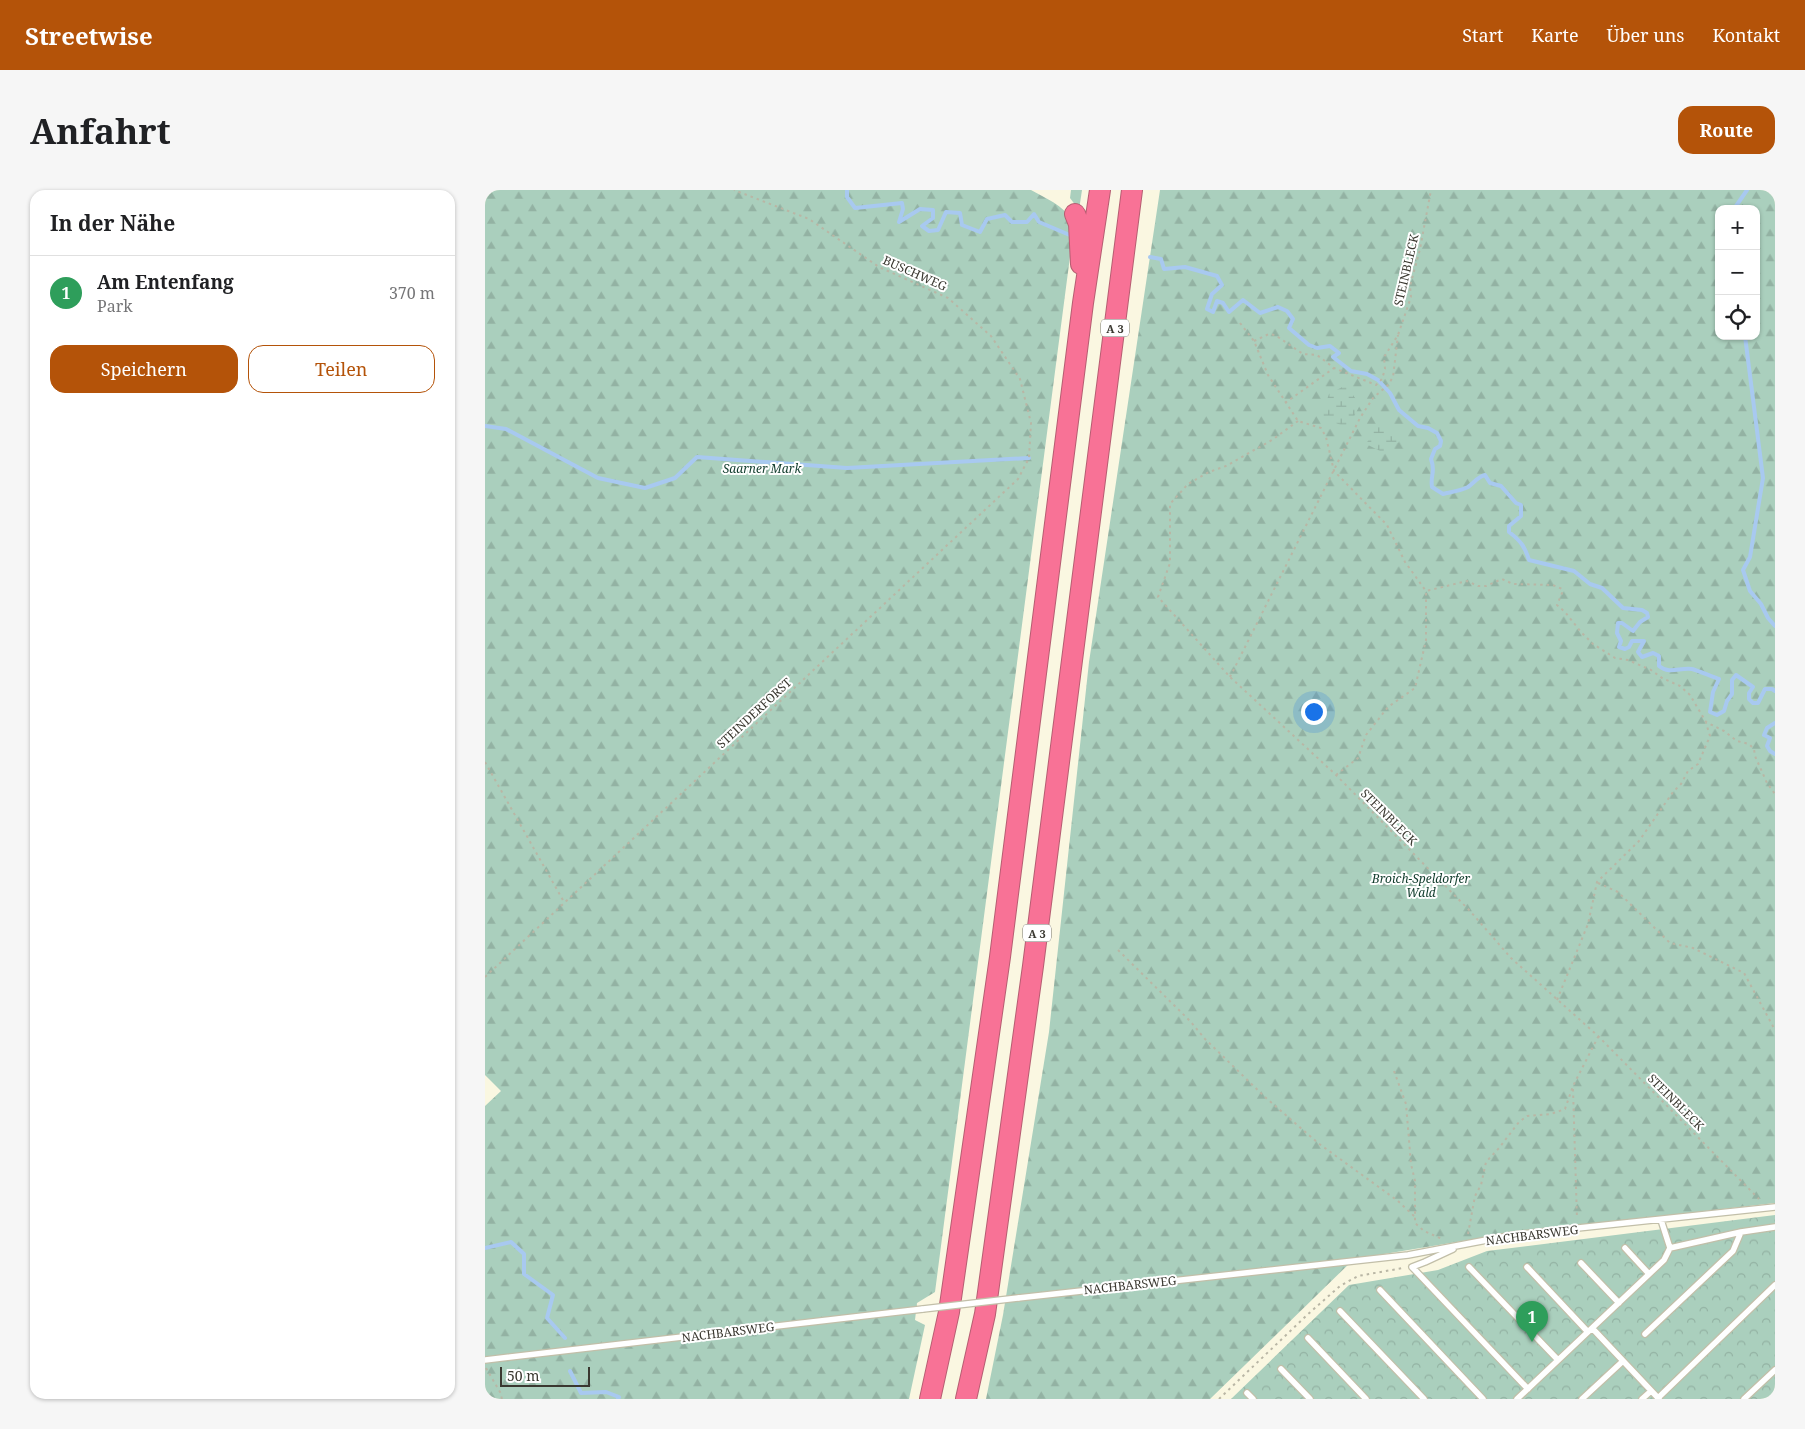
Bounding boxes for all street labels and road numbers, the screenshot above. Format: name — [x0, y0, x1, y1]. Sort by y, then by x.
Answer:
street label: STEINBLECK — [1389, 232, 1423, 308]
street label: BUSCHWEG — [880, 251, 950, 295]
road number: A 3 — [1101, 320, 1129, 336]
street label: STEINDERFORST — [713, 674, 795, 752]
street label: STEINBLECK — [1357, 785, 1421, 849]
road number: A 3 — [1023, 924, 1051, 941]
street label: STEINBLECK — [1644, 1070, 1708, 1134]
street label: NACHBARSWEG — [1485, 1221, 1580, 1249]
street label: NACHBARSWEG — [1083, 1272, 1178, 1298]
street label: NACHBARSWEG — [681, 1318, 776, 1346]

